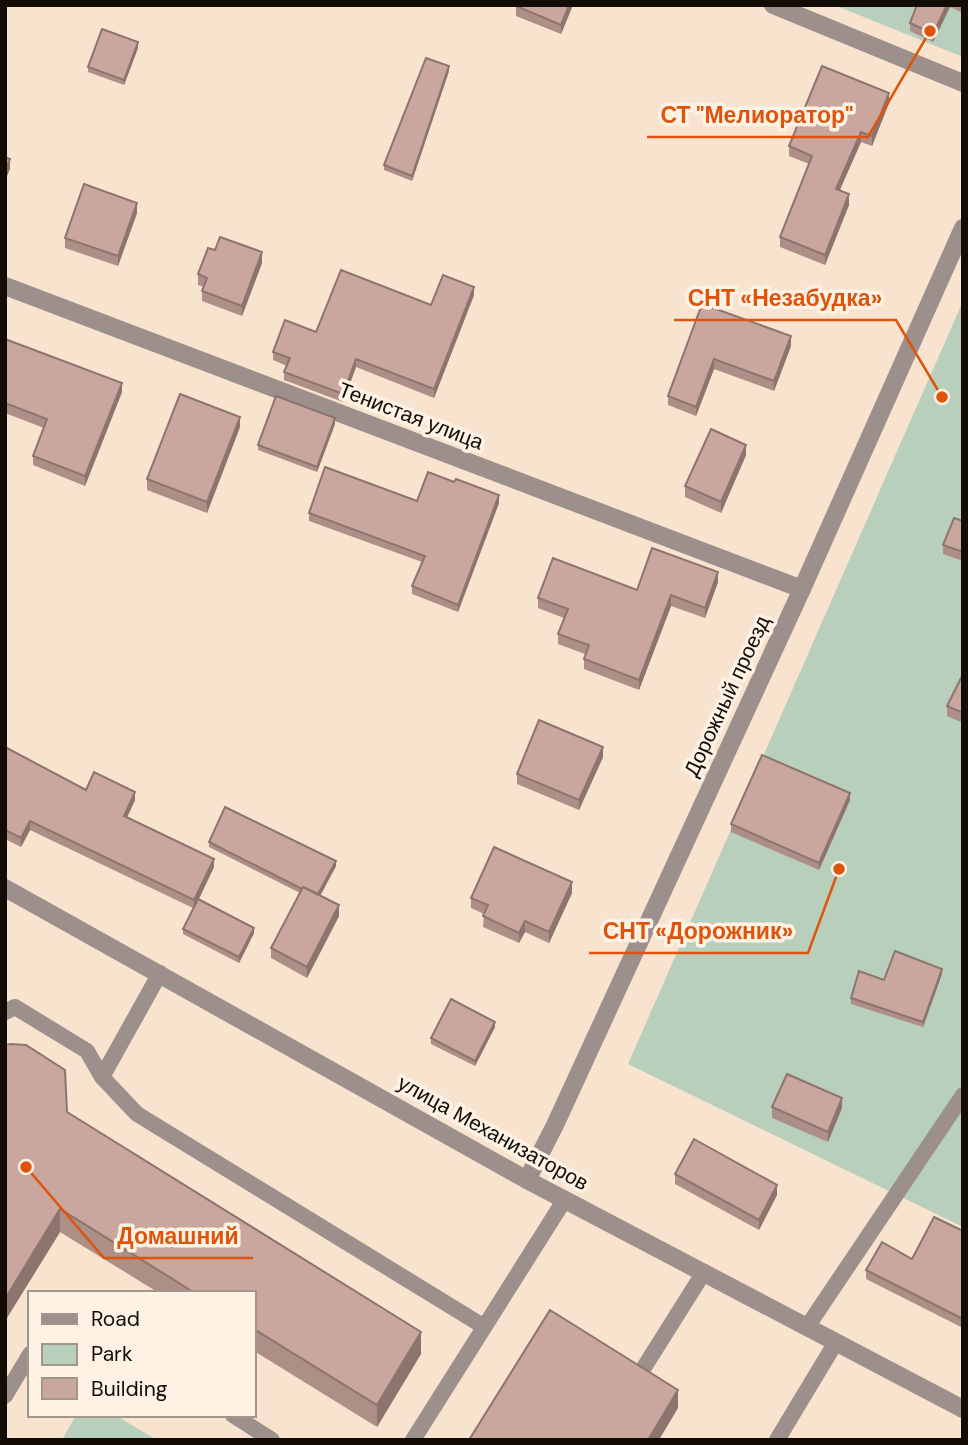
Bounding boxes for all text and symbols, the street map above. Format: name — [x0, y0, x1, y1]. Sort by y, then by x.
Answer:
callout: СТ "Мелиоратор" — [647, 93, 868, 137]
text: СТ "Мелиоратор" — [660, 100, 854, 130]
callout: СНТ «Незабудка» — [674, 276, 896, 320]
text: СНТ «Незабудка» — [688, 283, 882, 313]
street label: Тенистая улица — [335, 376, 488, 457]
street label: Дорожный проезд — [677, 611, 777, 781]
callout: СНТ «Дорожник» — [589, 909, 808, 953]
text: СНТ «Дорожник» — [603, 916, 793, 946]
street label: улица Механизаторов — [393, 1069, 593, 1197]
callout: Домашний — [104, 1214, 253, 1258]
text: Домашний — [117, 1221, 239, 1251]
legend — [28, 1291, 256, 1417]
text: Road — [91, 1305, 140, 1333]
text: Park — [91, 1340, 133, 1368]
text: Building — [91, 1375, 168, 1403]

